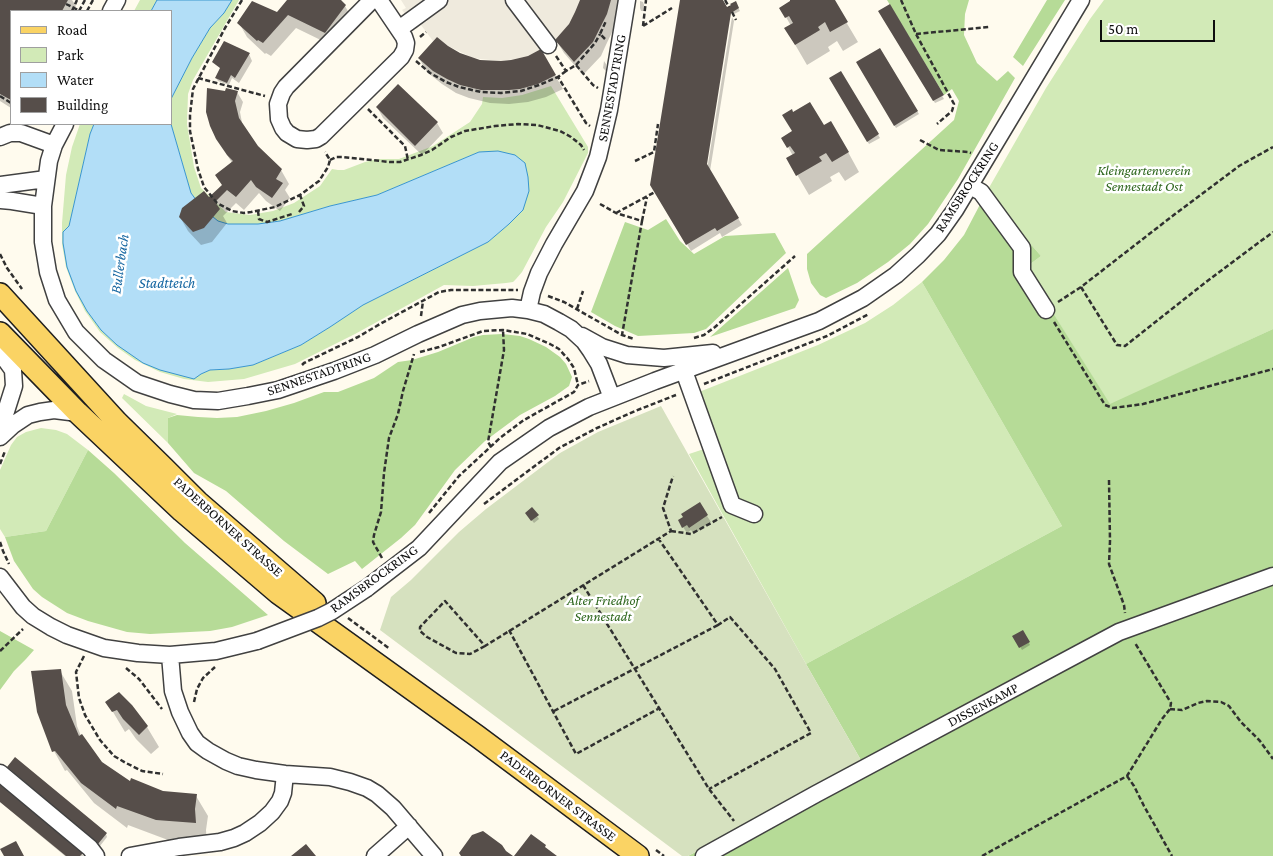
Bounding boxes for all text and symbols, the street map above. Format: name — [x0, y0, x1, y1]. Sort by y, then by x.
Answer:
legend — [10, 10, 172, 125]
scale bar — [1103, 10, 1218, 42]
text: 50 m — [1108, 21, 1138, 37]
text: Road — [57, 22, 87, 38]
street label: SENNESTADTRING — [594, 33, 630, 143]
text: Park — [57, 47, 84, 63]
text: Water — [57, 72, 94, 88]
text: Building — [57, 97, 108, 113]
street label: RAMSBROCKRING — [931, 139, 1003, 235]
park label: Kleingartenverein Sennestadt Ost — [1097, 163, 1191, 196]
water label: Bullerbach — [107, 233, 133, 295]
water label: Stadtteich — [139, 274, 195, 292]
street label: SENNESTADTRING — [265, 348, 373, 400]
street label: PADERBORNER STRASSE — [170, 474, 286, 580]
street label: RAMSBROCKRING — [327, 541, 421, 617]
park label: Alter Friedhof Sennestadt — [567, 593, 639, 626]
street label: DISSENKAMP — [945, 679, 1021, 731]
street label: PADERBORNER STRASSE — [497, 747, 619, 845]

